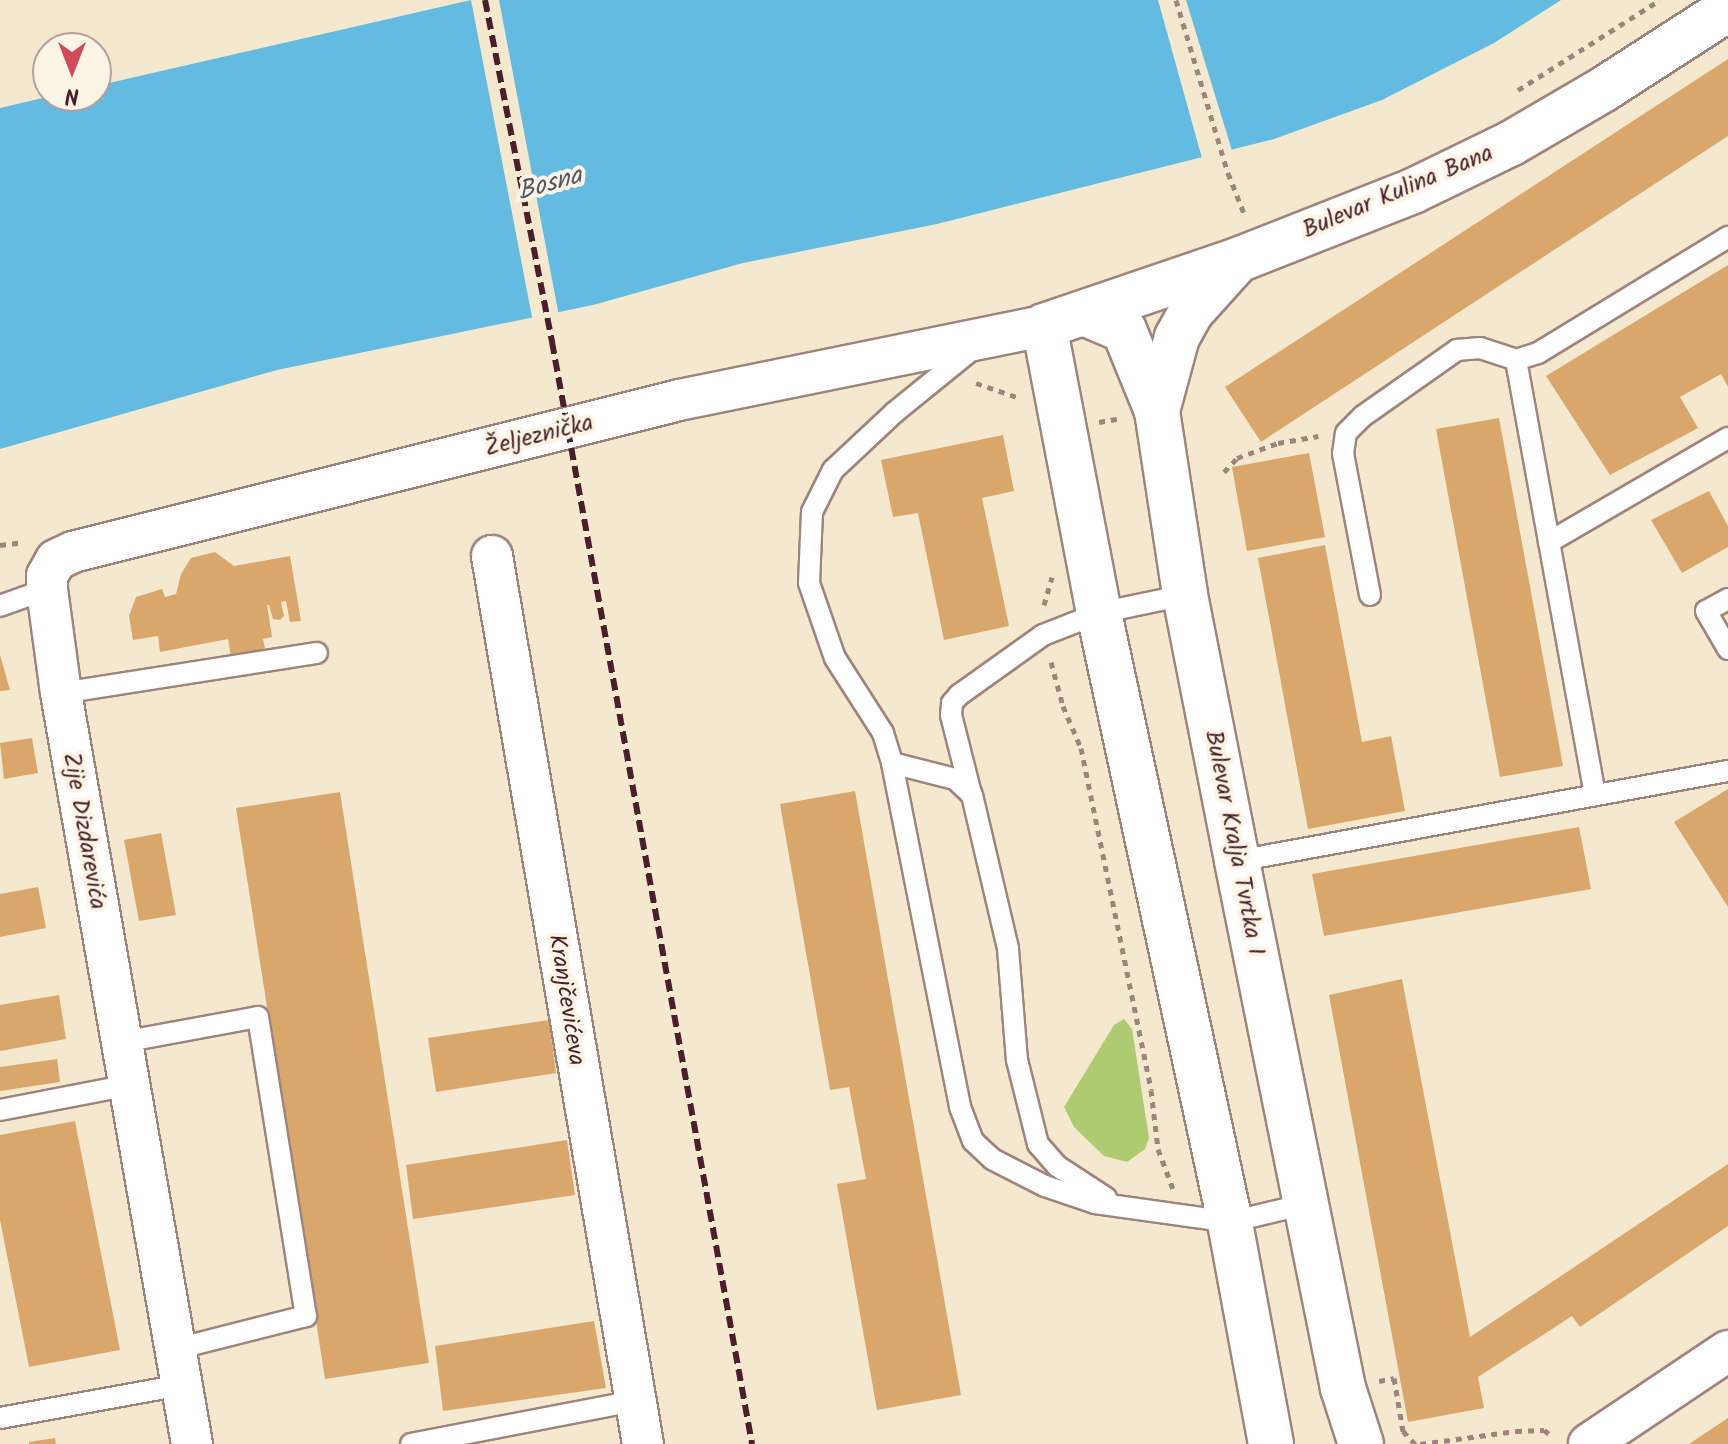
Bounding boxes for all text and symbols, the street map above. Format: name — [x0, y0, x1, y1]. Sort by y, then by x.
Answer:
north arrow — [32, 32, 112, 112]
text: N — [65, 77, 79, 112]
street label: Bulevar Kulina Bana — [1298, 139, 1498, 245]
water label: Bosna — [514, 161, 586, 209]
street label: Željeznička — [482, 409, 596, 463]
street label: Bulevar Kralja Tvrtka I — [1198, 728, 1270, 958]
street label: Zije Dizdarevića — [56, 750, 112, 912]
street label: Kranjčevićeva — [541, 932, 591, 1068]

